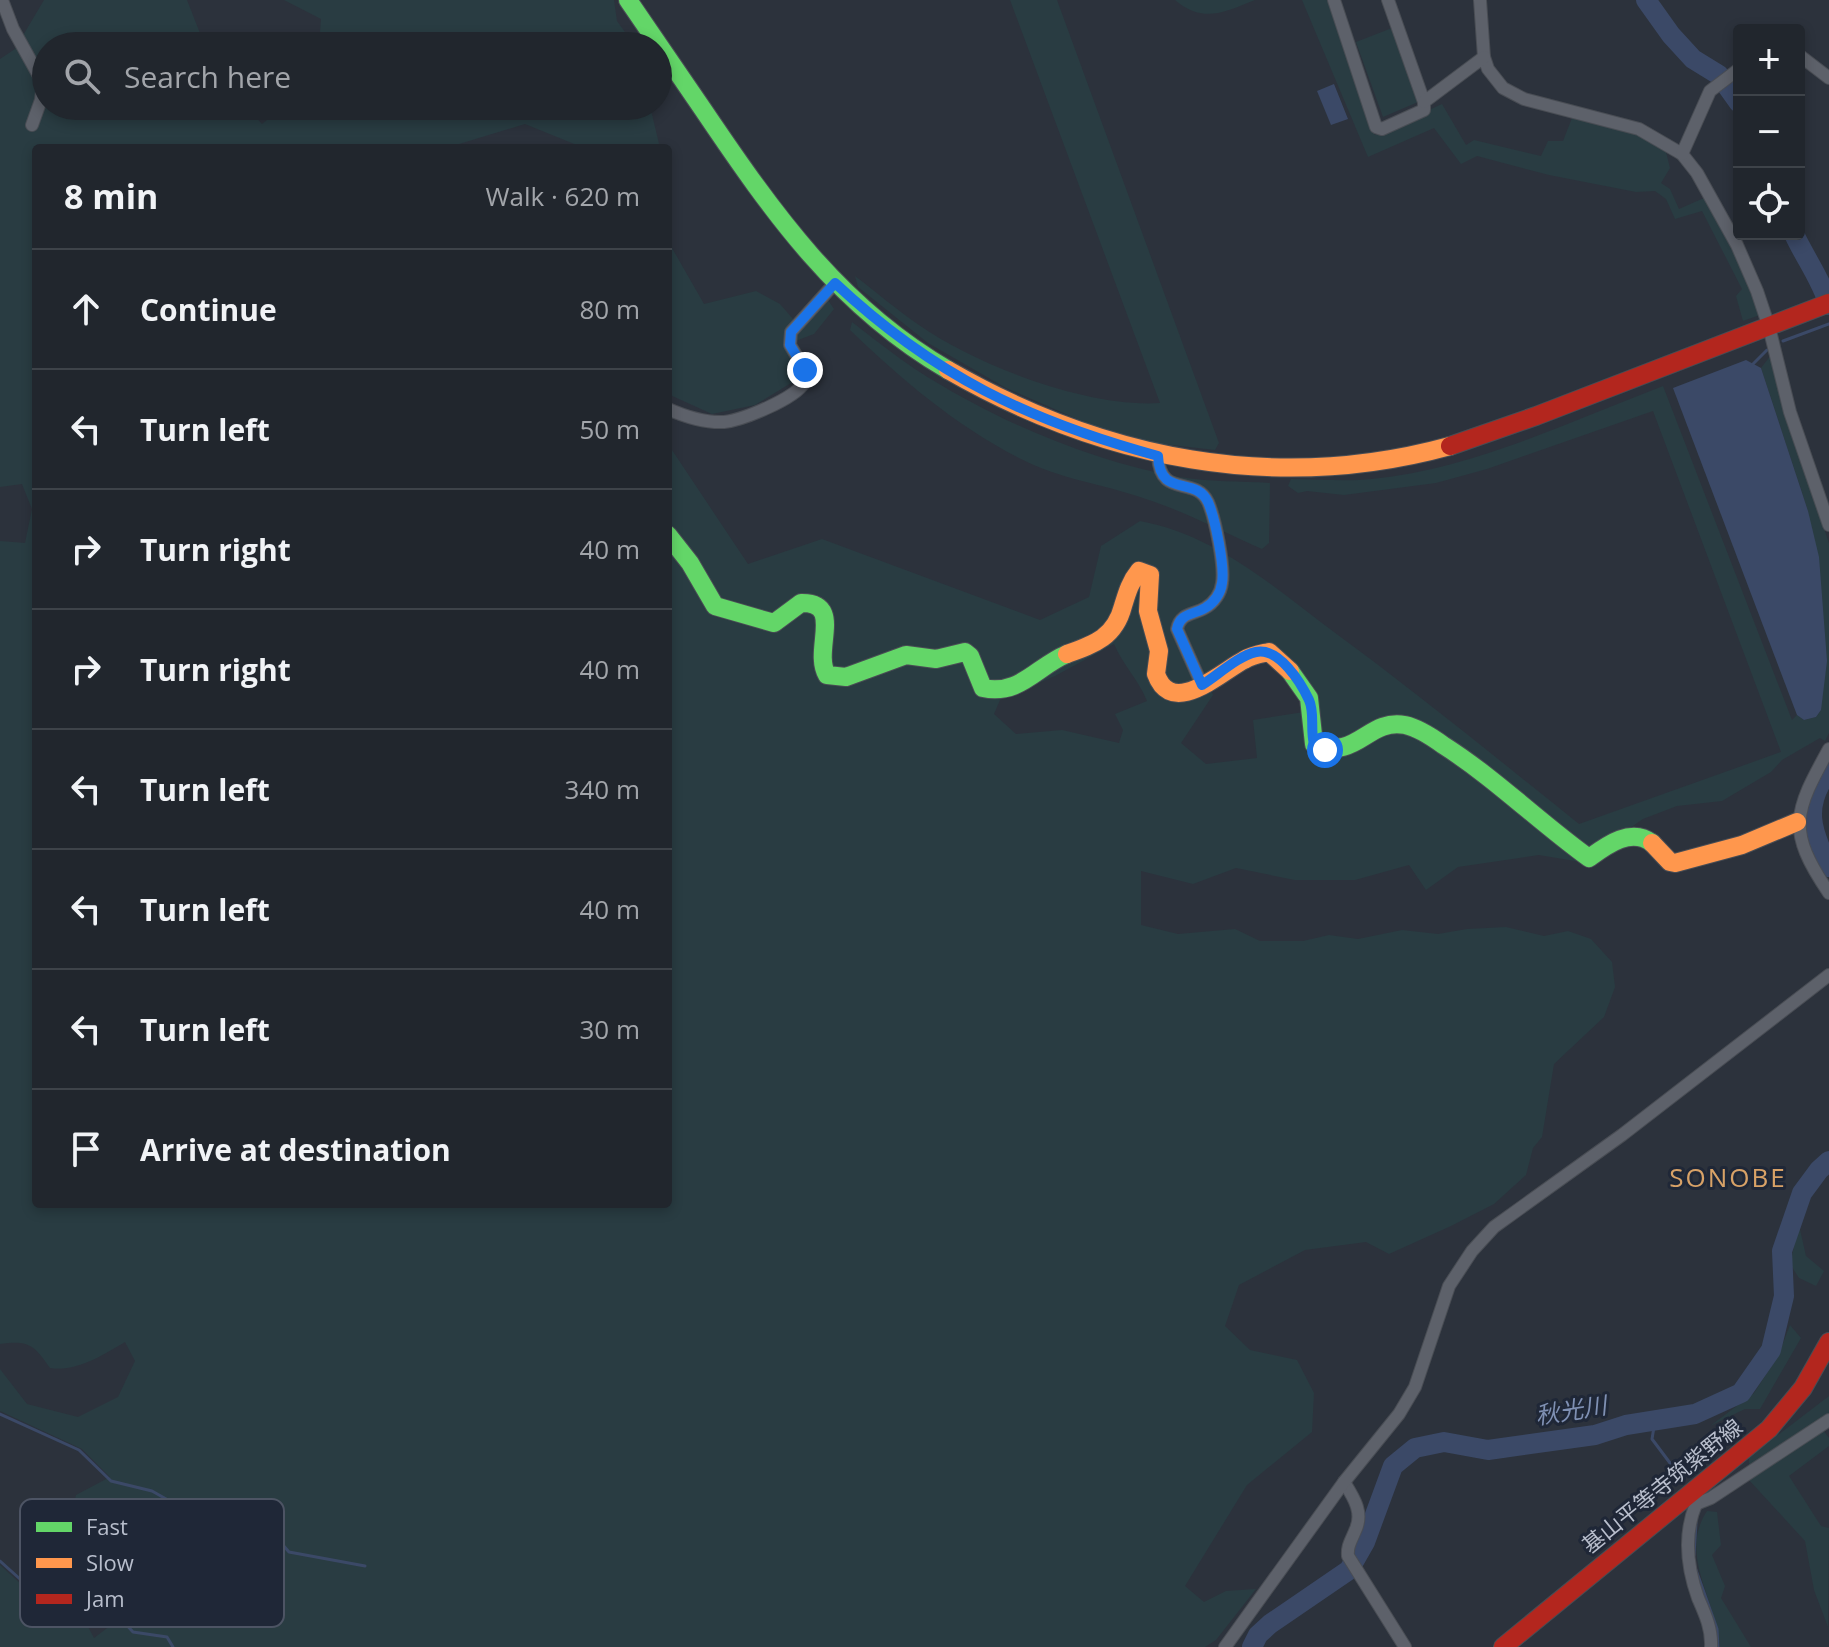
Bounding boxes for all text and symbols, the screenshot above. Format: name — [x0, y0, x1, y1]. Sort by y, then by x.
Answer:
map controls — [1733, 24, 1805, 240]
button: + — [1733, 24, 1805, 96]
search box — [32, 32, 672, 120]
icon: search — [60, 54, 104, 98]
text: Search here — [124, 56, 291, 97]
button: − — [1733, 96, 1805, 168]
button: locate — [1733, 168, 1805, 240]
text: 8 min — [64, 173, 158, 219]
text: Walk · 620 m — [486, 178, 640, 214]
icon: ahead — [64, 287, 108, 331]
text: Continue — [140, 289, 277, 330]
text: 80 m — [579, 291, 640, 327]
route end — [787, 352, 823, 388]
icon: left — [64, 407, 108, 451]
text: Turn left — [140, 409, 270, 450]
text: 50 m — [579, 411, 640, 447]
icon: right — [64, 527, 108, 571]
text: Turn right — [140, 529, 291, 570]
text: 40 m — [579, 531, 640, 567]
icon: right — [64, 647, 108, 691]
text: Turn right — [140, 649, 291, 690]
text: 40 m — [579, 651, 640, 687]
route start — [1307, 732, 1343, 768]
icon: left — [64, 767, 108, 811]
text: Turn left — [140, 769, 270, 810]
text: 340 m — [565, 771, 640, 807]
icon: left — [64, 887, 108, 931]
text: Turn left — [140, 889, 270, 930]
text: 40 m — [579, 891, 640, 927]
icon: left — [64, 1007, 108, 1051]
text: Turn left — [140, 1009, 270, 1050]
text: 30 m — [579, 1011, 640, 1047]
icon: arrive — [64, 1127, 108, 1171]
text: Arrive at destination — [140, 1129, 451, 1170]
district label: SONOBE — [1669, 1159, 1787, 1195]
water label: 秋光川 — [1533, 1387, 1612, 1431]
street label: 基山平等寺筑紫野線 — [1575, 1411, 1748, 1559]
legend — [20, 1499, 284, 1627]
text: Fast — [86, 1511, 128, 1541]
text: Slow — [86, 1547, 134, 1577]
text: Jam — [84, 1583, 125, 1613]

